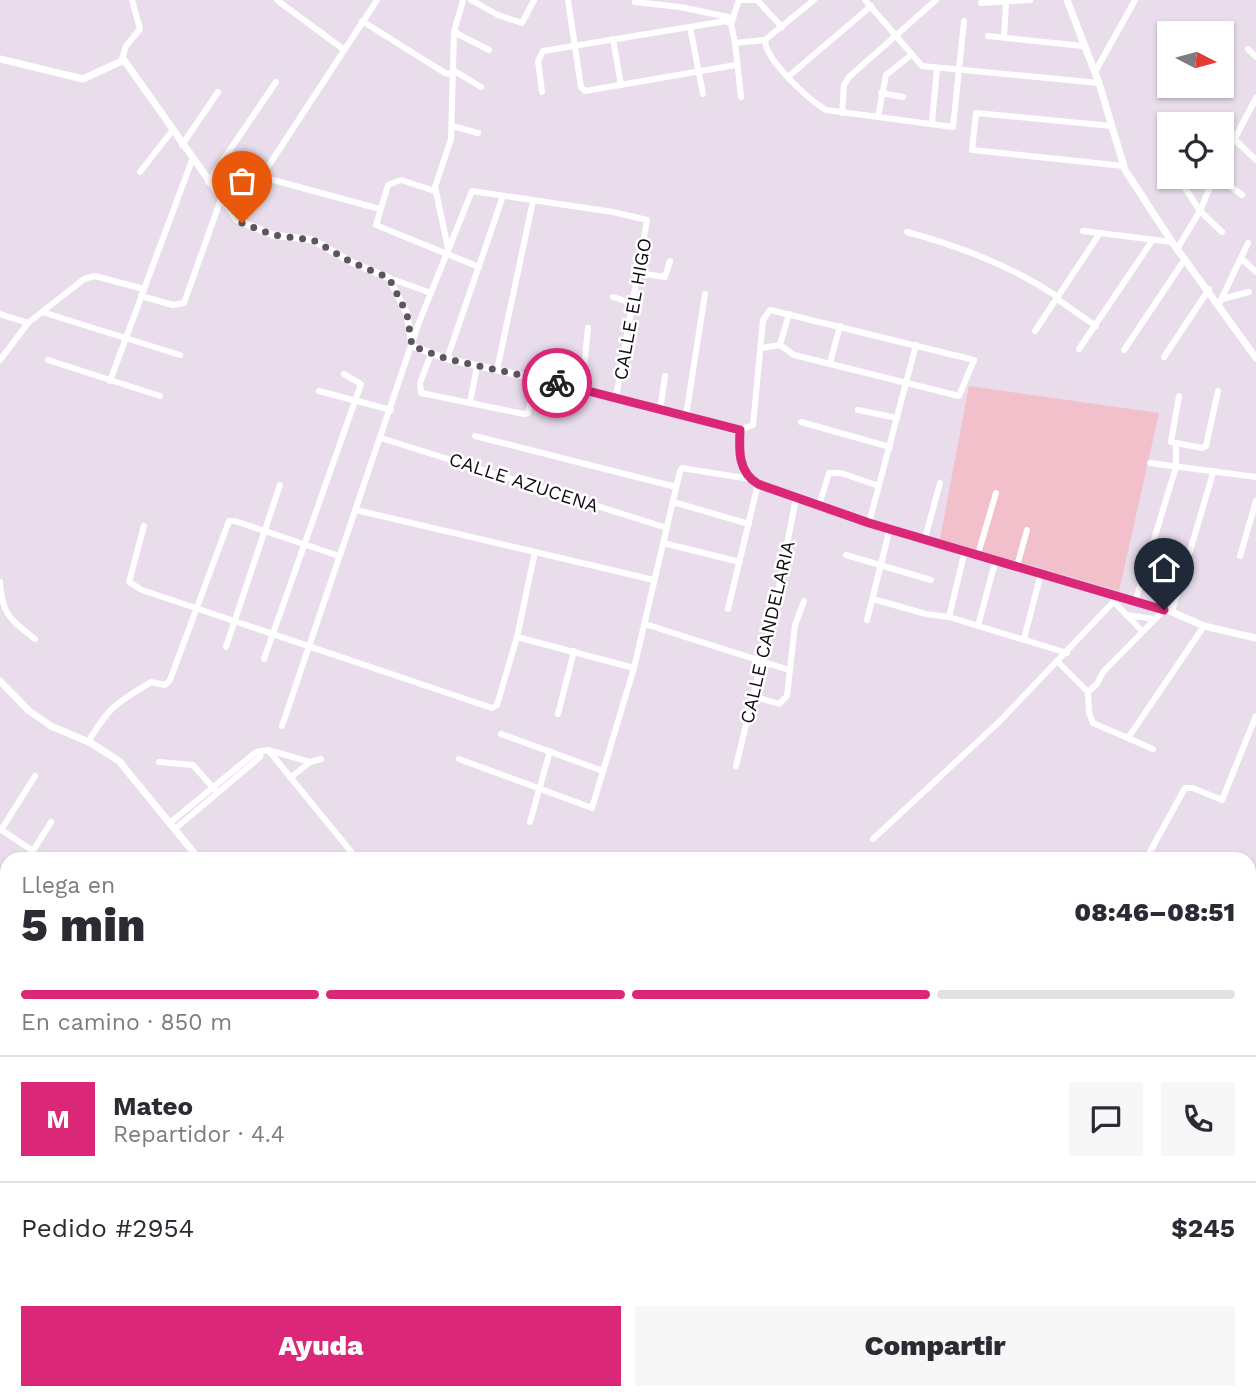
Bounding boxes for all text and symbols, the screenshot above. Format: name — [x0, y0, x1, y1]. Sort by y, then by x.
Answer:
north arrow — [1157, 21, 1234, 98]
map controls — [1157, 21, 1234, 189]
button: locate — [1157, 112, 1234, 189]
pin — [212, 151, 272, 223]
icon: bag — [223, 162, 261, 200]
street label: CALLE EL HIGO — [609, 236, 656, 382]
courier — [522, 348, 592, 418]
icon: bike — [538, 364, 576, 402]
street label: CALLE AZUCENA — [446, 447, 602, 518]
street label: CALLE CANDELARIA — [735, 538, 800, 726]
pin — [1134, 538, 1194, 610]
icon: home — [1145, 549, 1183, 587]
text: Llega en — [21, 872, 115, 899]
text: 08:46–08:51 — [1074, 897, 1235, 927]
text: 5 min — [21, 898, 146, 952]
text: En camino · 850 m — [21, 1009, 232, 1036]
button: chat — [1069, 1082, 1143, 1156]
button: phone — [1161, 1082, 1235, 1156]
text: Mateo — [113, 1091, 193, 1121]
text: M — [46, 1104, 70, 1134]
text: Repartidor · 4.4 — [113, 1121, 285, 1148]
text: Pedido #2954 — [21, 1213, 194, 1243]
text: $245 — [1171, 1213, 1235, 1243]
button: Ayuda — [21, 1306, 621, 1386]
button: Compartir — [635, 1306, 1235, 1386]

